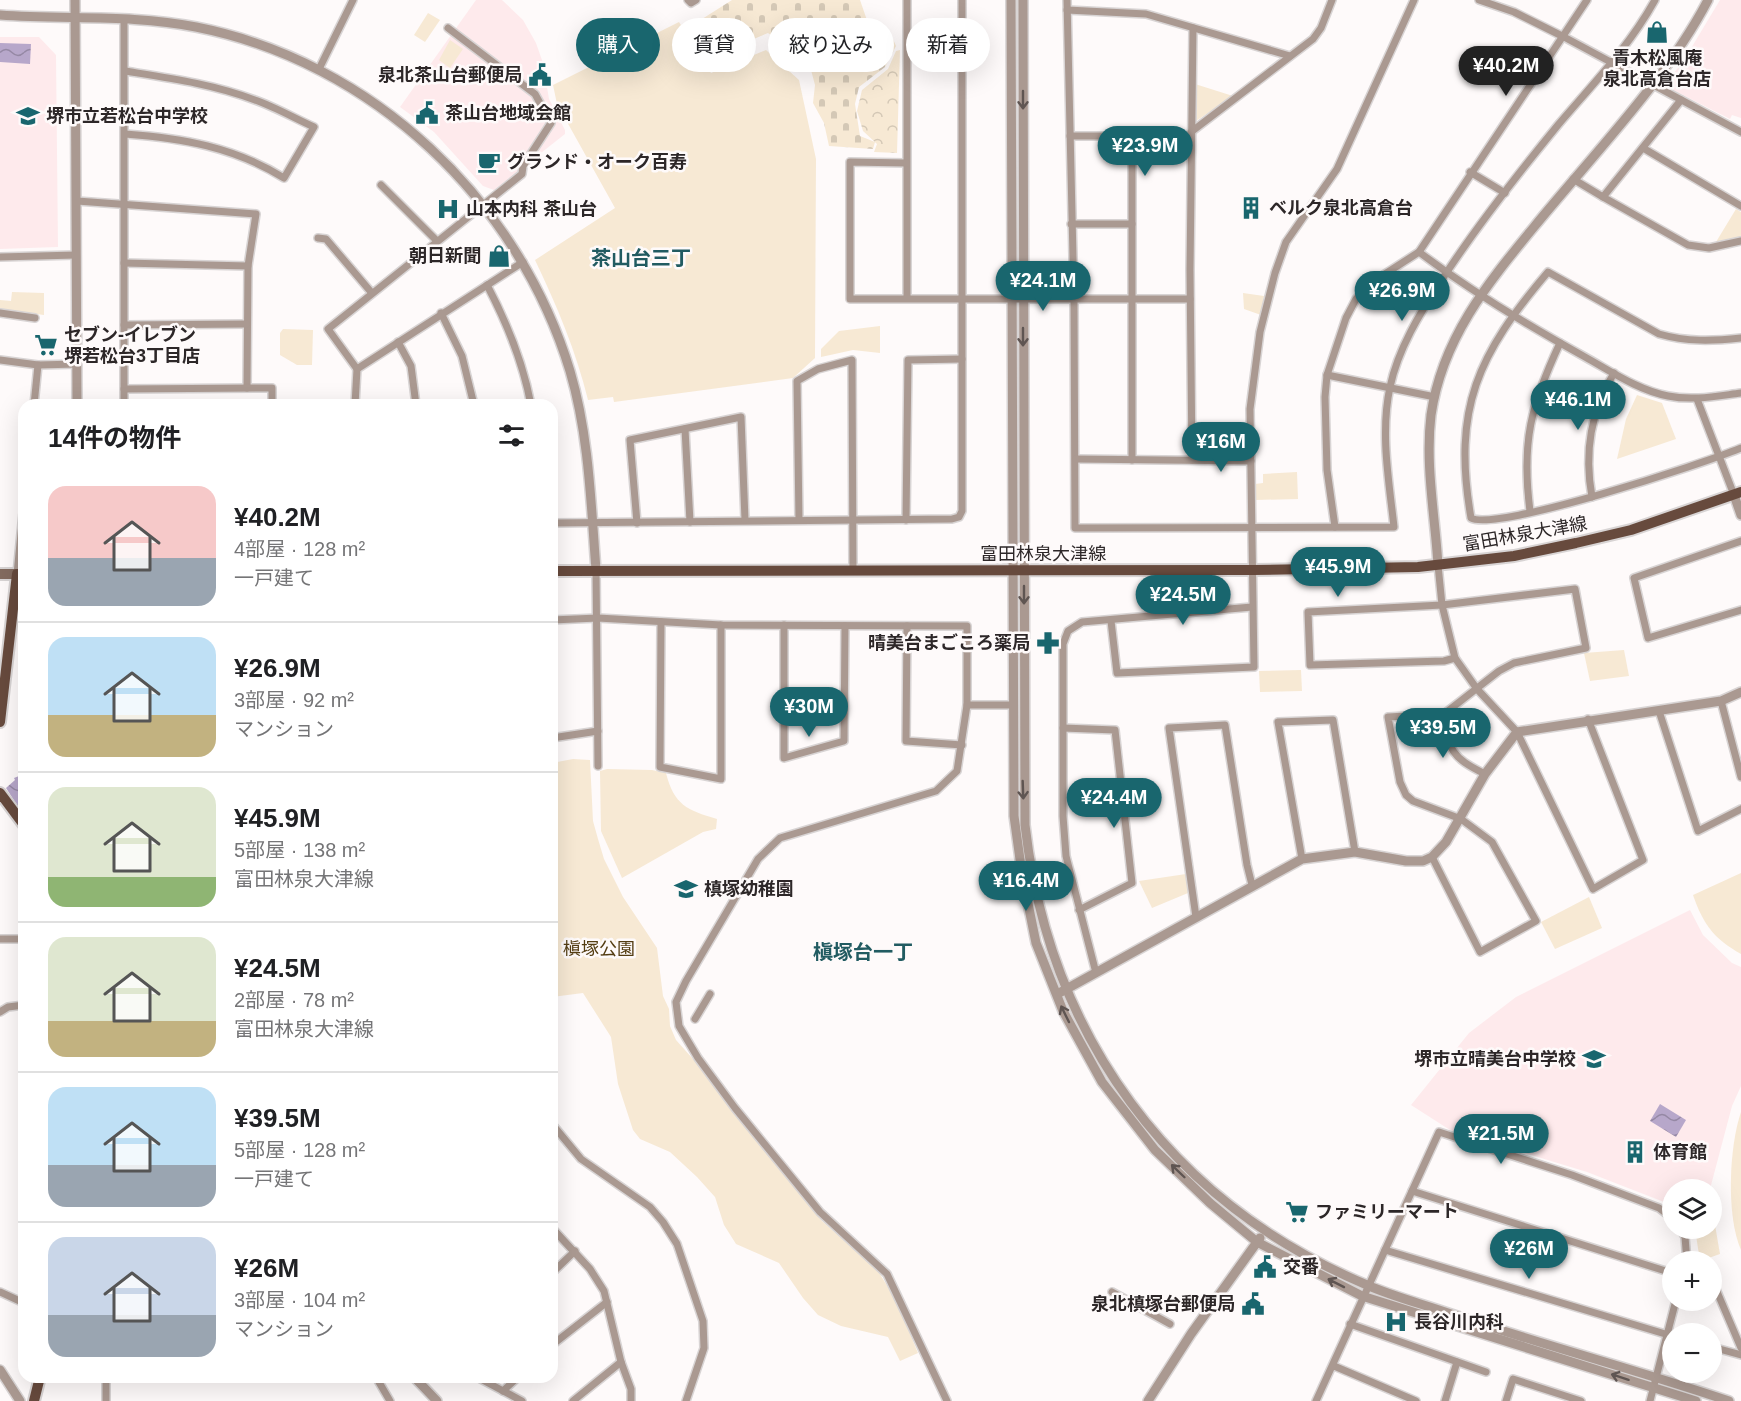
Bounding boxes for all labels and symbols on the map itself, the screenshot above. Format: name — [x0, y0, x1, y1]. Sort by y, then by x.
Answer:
shop icon: 青木松風庵 泉北高倉台店 — [1644, 19, 1670, 45]
pin: ¥40.2M — [1457, 46, 1555, 97]
place label: 青木松風庵 泉北高倉台店 — [1603, 48, 1711, 89]
public building icon: 泉北茶山台郵便局 — [527, 62, 553, 88]
place label: 泉北茶山台郵便局 — [378, 65, 522, 85]
one-way arrow — [1017, 90, 1029, 110]
public building icon: 茶山台地域会館 — [414, 100, 440, 126]
school or university icon: 堺市立若松台中学校 — [15, 103, 41, 129]
place label: 茶山台地域会館 — [445, 103, 571, 123]
place label: 堺市立若松台中学校 — [46, 106, 208, 126]
pin: ¥23.9M — [1096, 126, 1194, 177]
cafe icon: グランド・オーク百寿 — [476, 149, 502, 175]
place label: グランド・オーク百寿 — [507, 152, 687, 172]
building icon: ベルク泉北高倉台 — [1238, 195, 1264, 221]
hospital icon: 山本内科 茶山台 — [435, 196, 461, 222]
place label: ベルク泉北高倉台 — [1269, 198, 1413, 218]
place label: 山本内科 茶山台 — [466, 199, 597, 219]
shop icon: 朝日新聞 — [486, 243, 512, 269]
place label: 朝日新聞 — [409, 246, 481, 266]
district label: 茶山台三丁 — [591, 247, 691, 269]
pin: ¥24.1M — [994, 261, 1092, 312]
pin: ¥26.9M — [1353, 271, 1451, 322]
place label: セブン-イレブン 堺若松台3丁目店 — [64, 325, 200, 366]
one-way arrow — [1017, 327, 1029, 347]
supermarket icon: セブン-イレブン 堺若松台3丁目店 — [33, 332, 59, 358]
pin: ¥46.1M — [1529, 380, 1627, 431]
pin: ¥16M — [1185, 422, 1257, 473]
street label: 富田林泉大津線 — [1461, 513, 1589, 555]
street label: 富田林泉大津線 — [980, 544, 1106, 564]
pin: ¥45.9M — [1289, 547, 1387, 598]
pin: ¥24.5M — [1134, 575, 1232, 626]
one-way arrow — [1018, 585, 1030, 605]
pharmacy icon: 晴美台まごころ薬局 — [1035, 630, 1061, 656]
place label: 晴美台まごころ薬局 — [868, 633, 1030, 653]
pin: ¥30M — [773, 687, 845, 738]
pin: ¥39.5M — [1394, 708, 1492, 759]
pin: ¥24.4M — [1065, 778, 1163, 829]
one-way arrow — [1018, 780, 1029, 800]
pin: ¥16.4M — [977, 861, 1075, 912]
school or university icon: 槙塚幼稚園 — [673, 876, 699, 902]
place label: 槙塚幼稚園 — [704, 879, 794, 899]
park label: 槇塚公園 — [563, 939, 635, 959]
district label: 槇塚台一丁 — [813, 941, 913, 963]
one-way arrow — [1058, 1005, 1070, 1023]
school or university icon: 堺市立晴美台中学校 — [1581, 1046, 1607, 1072]
place label: 堺市立晴美台中学校 — [1414, 1049, 1576, 1069]
pin: ¥21.5M — [1452, 1114, 1550, 1165]
building icon: 体育館 — [1622, 1139, 1648, 1165]
place label: 体育館 — [1653, 1142, 1707, 1162]
one-way arrow — [1170, 1164, 1185, 1179]
supermarket icon: ファミリーマート — [1284, 1199, 1310, 1225]
place label: ファミリーマート — [1315, 1202, 1459, 1222]
pin: ¥26M — [1493, 1229, 1565, 1280]
public building icon: 交番 — [1252, 1254, 1278, 1280]
place label: 交番 — [1283, 1257, 1319, 1277]
one-way arrow — [1327, 1276, 1345, 1288]
public building icon: 泉北槙塚台郵便局 — [1240, 1291, 1266, 1317]
place label: 泉北槙塚台郵便局 — [1091, 1294, 1235, 1314]
hospital icon: 長谷川内科 — [1383, 1309, 1409, 1335]
place label: 長谷川内科 — [1414, 1312, 1504, 1332]
one-way arrow — [1611, 1371, 1630, 1382]

